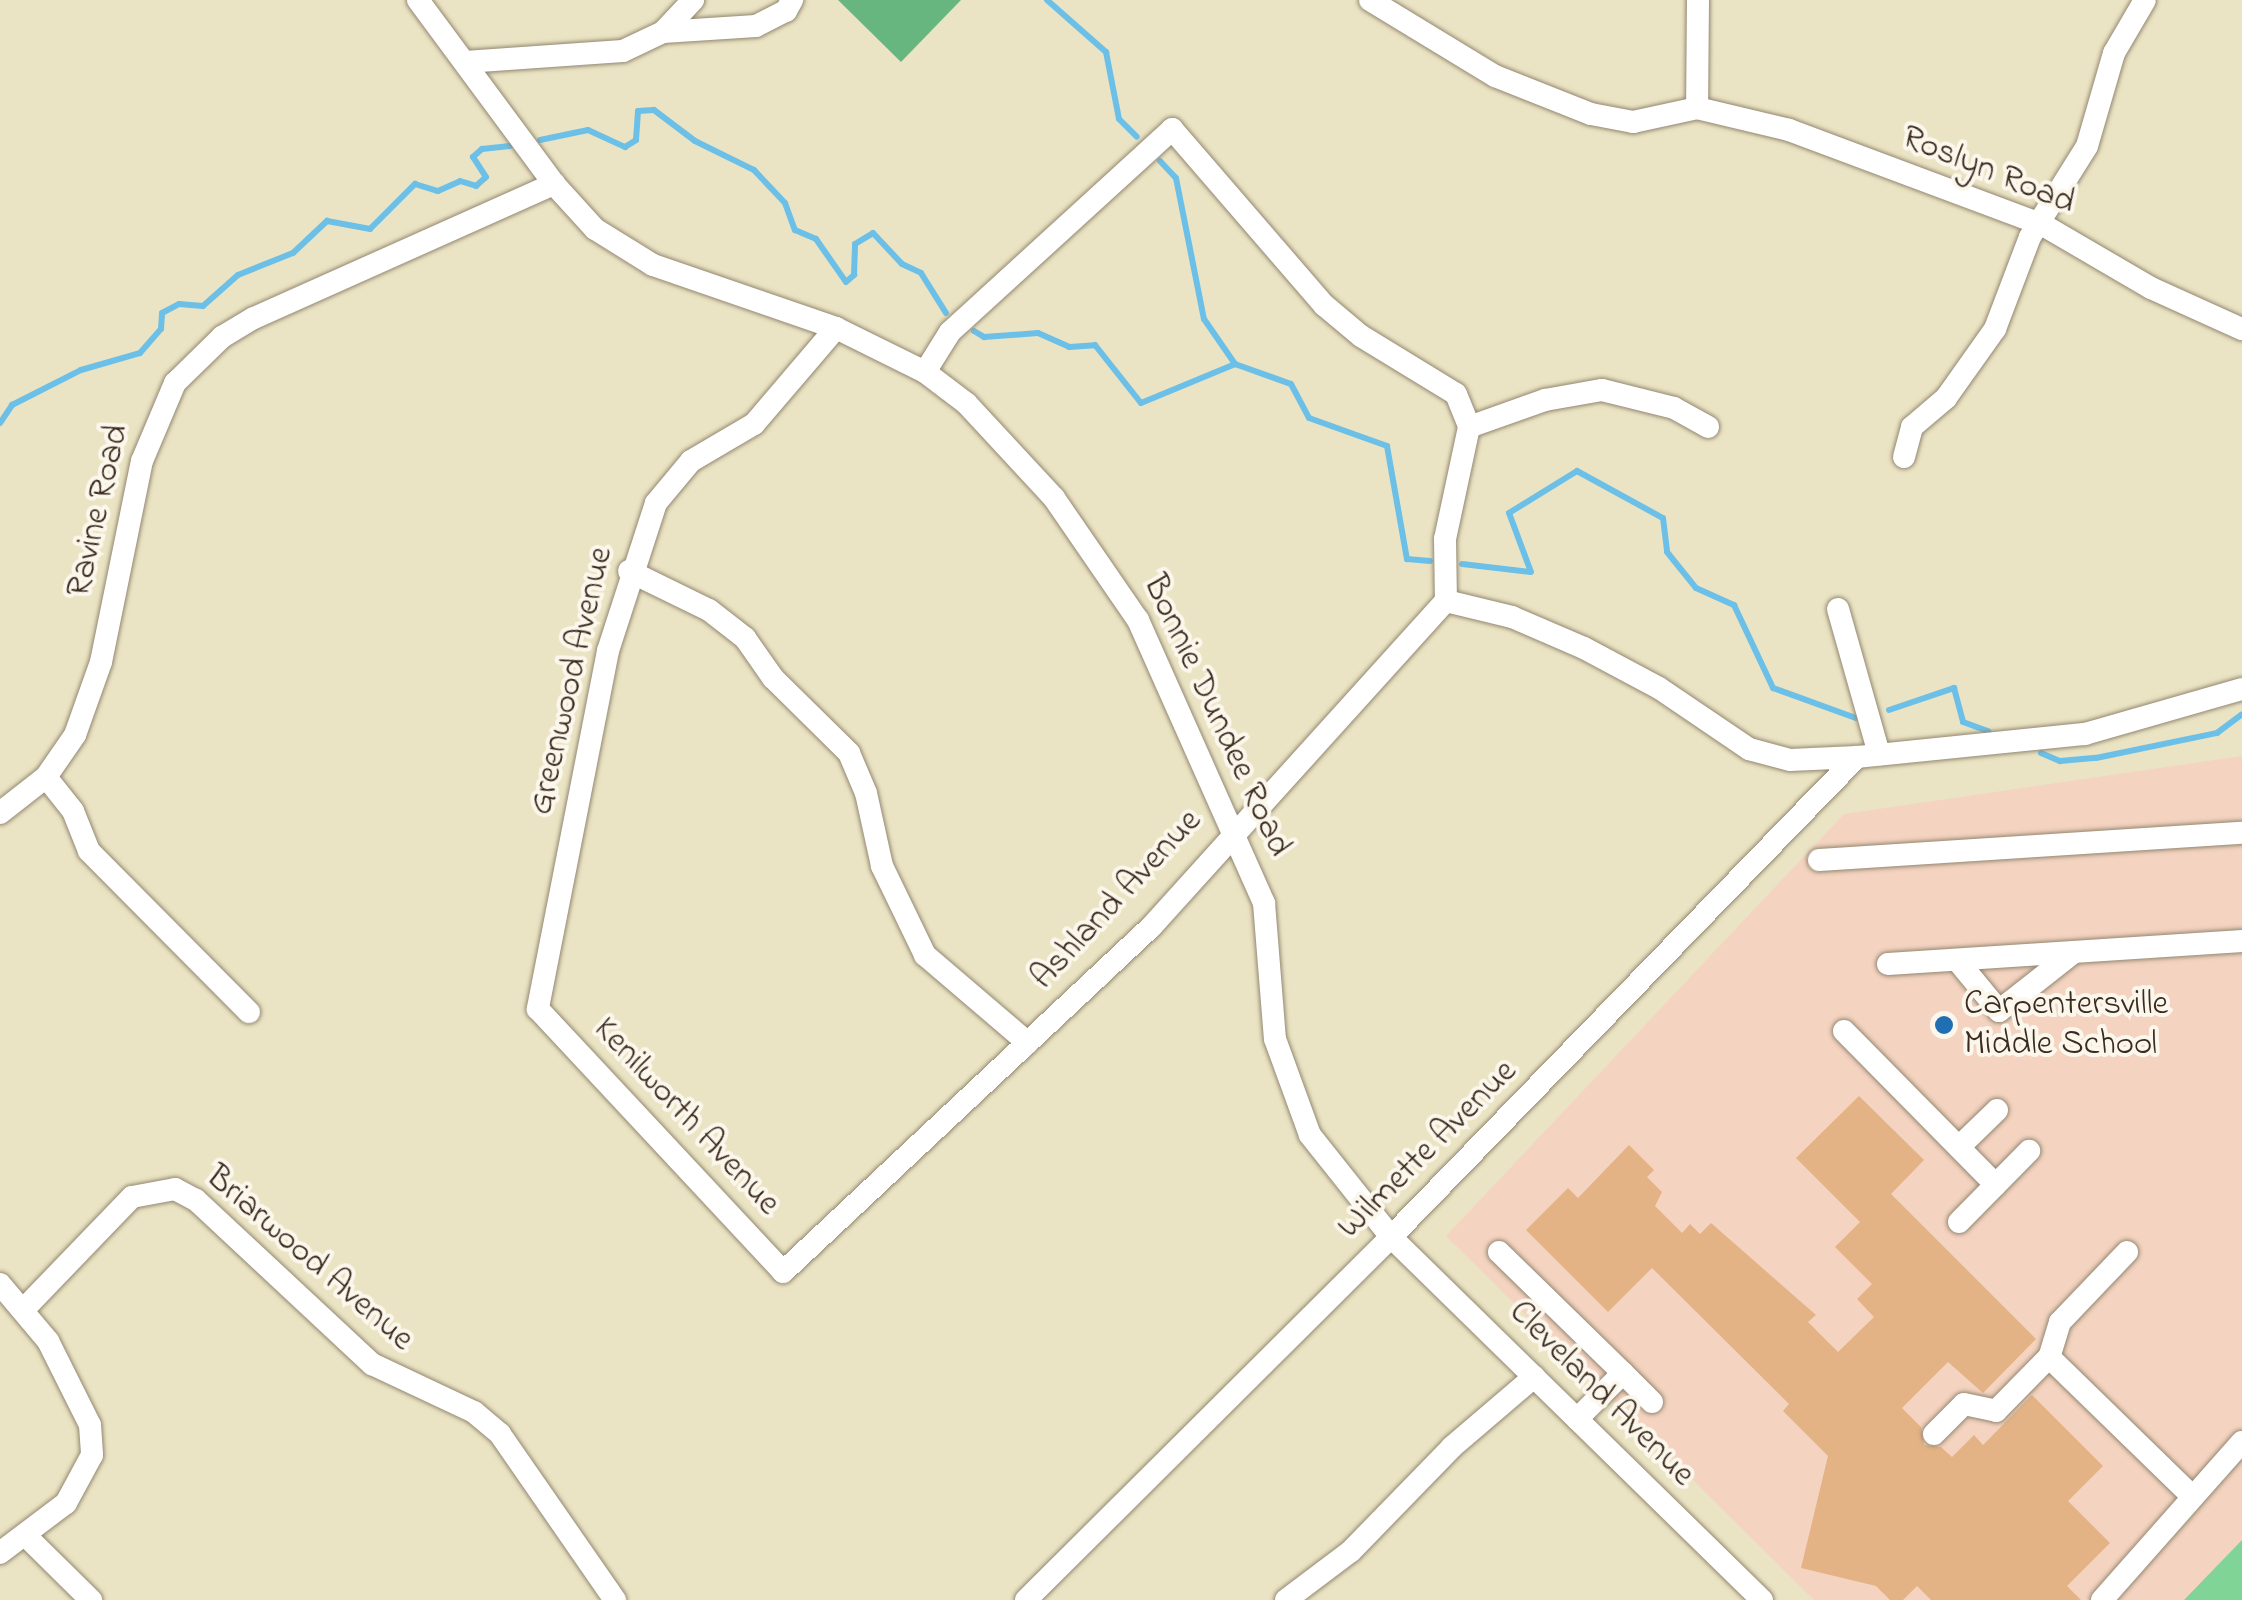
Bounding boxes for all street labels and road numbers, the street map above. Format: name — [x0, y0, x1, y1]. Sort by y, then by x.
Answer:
street label: Roslyn Road — [1895, 117, 2081, 225]
street label: Ravine Road — [59, 421, 139, 601]
street label: Greenwood Avenue — [521, 543, 623, 819]
street label: Bonnie Dundee Road — [1132, 569, 1300, 863]
street label: Ashland Avenue — [1023, 801, 1211, 999]
street label: Kenilworth Avenue — [584, 1009, 788, 1225]
street label: Wilmette Avenue — [1330, 1052, 1526, 1248]
street label: Briarwood Avenue — [196, 1157, 422, 1361]
street label: Cleveland Avenue — [1499, 1292, 1703, 1496]

